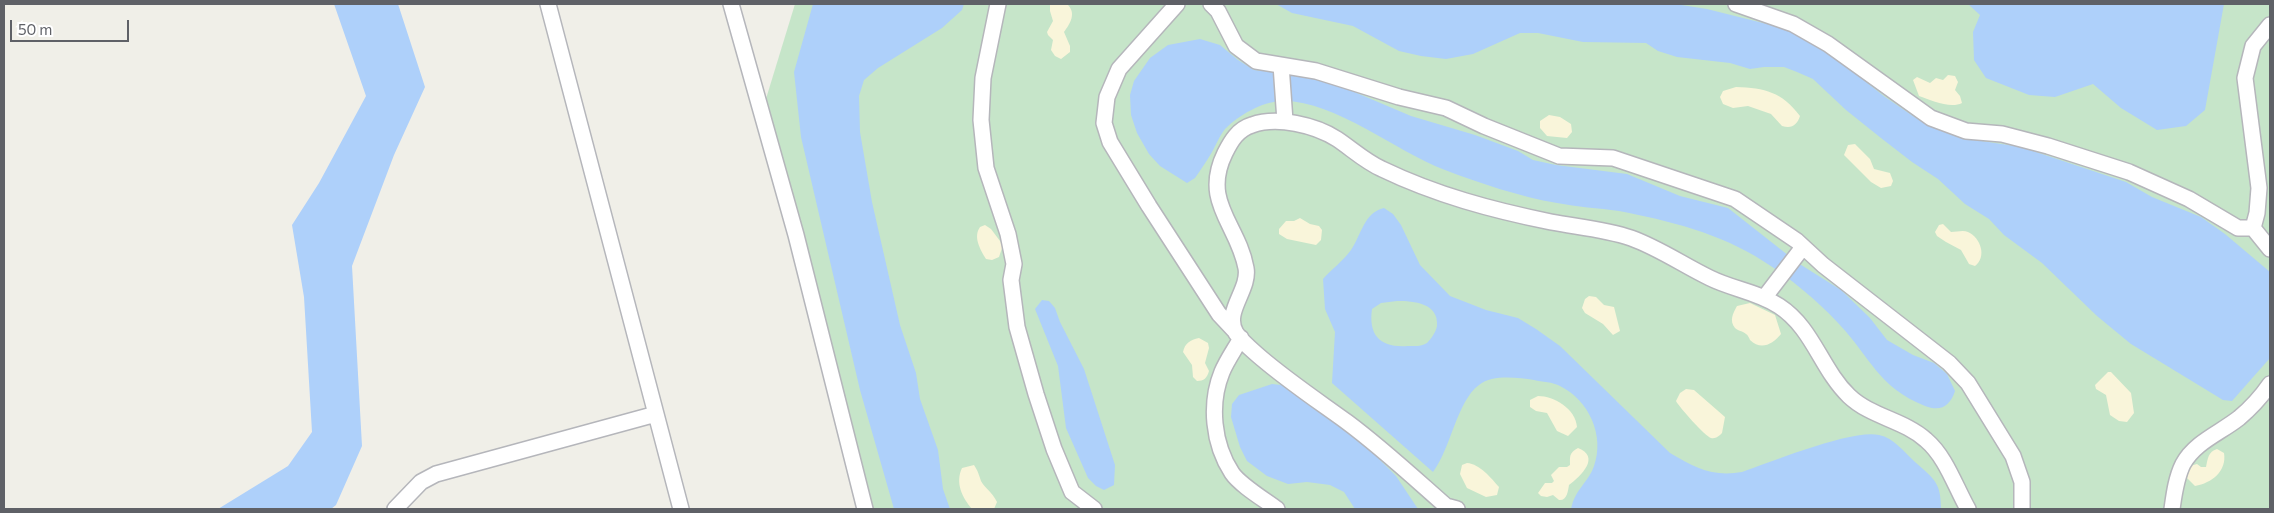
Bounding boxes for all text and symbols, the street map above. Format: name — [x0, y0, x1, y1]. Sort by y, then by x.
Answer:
scale bar — [12, 10, 131, 42]
text: 50 m — [18, 20, 52, 38]

